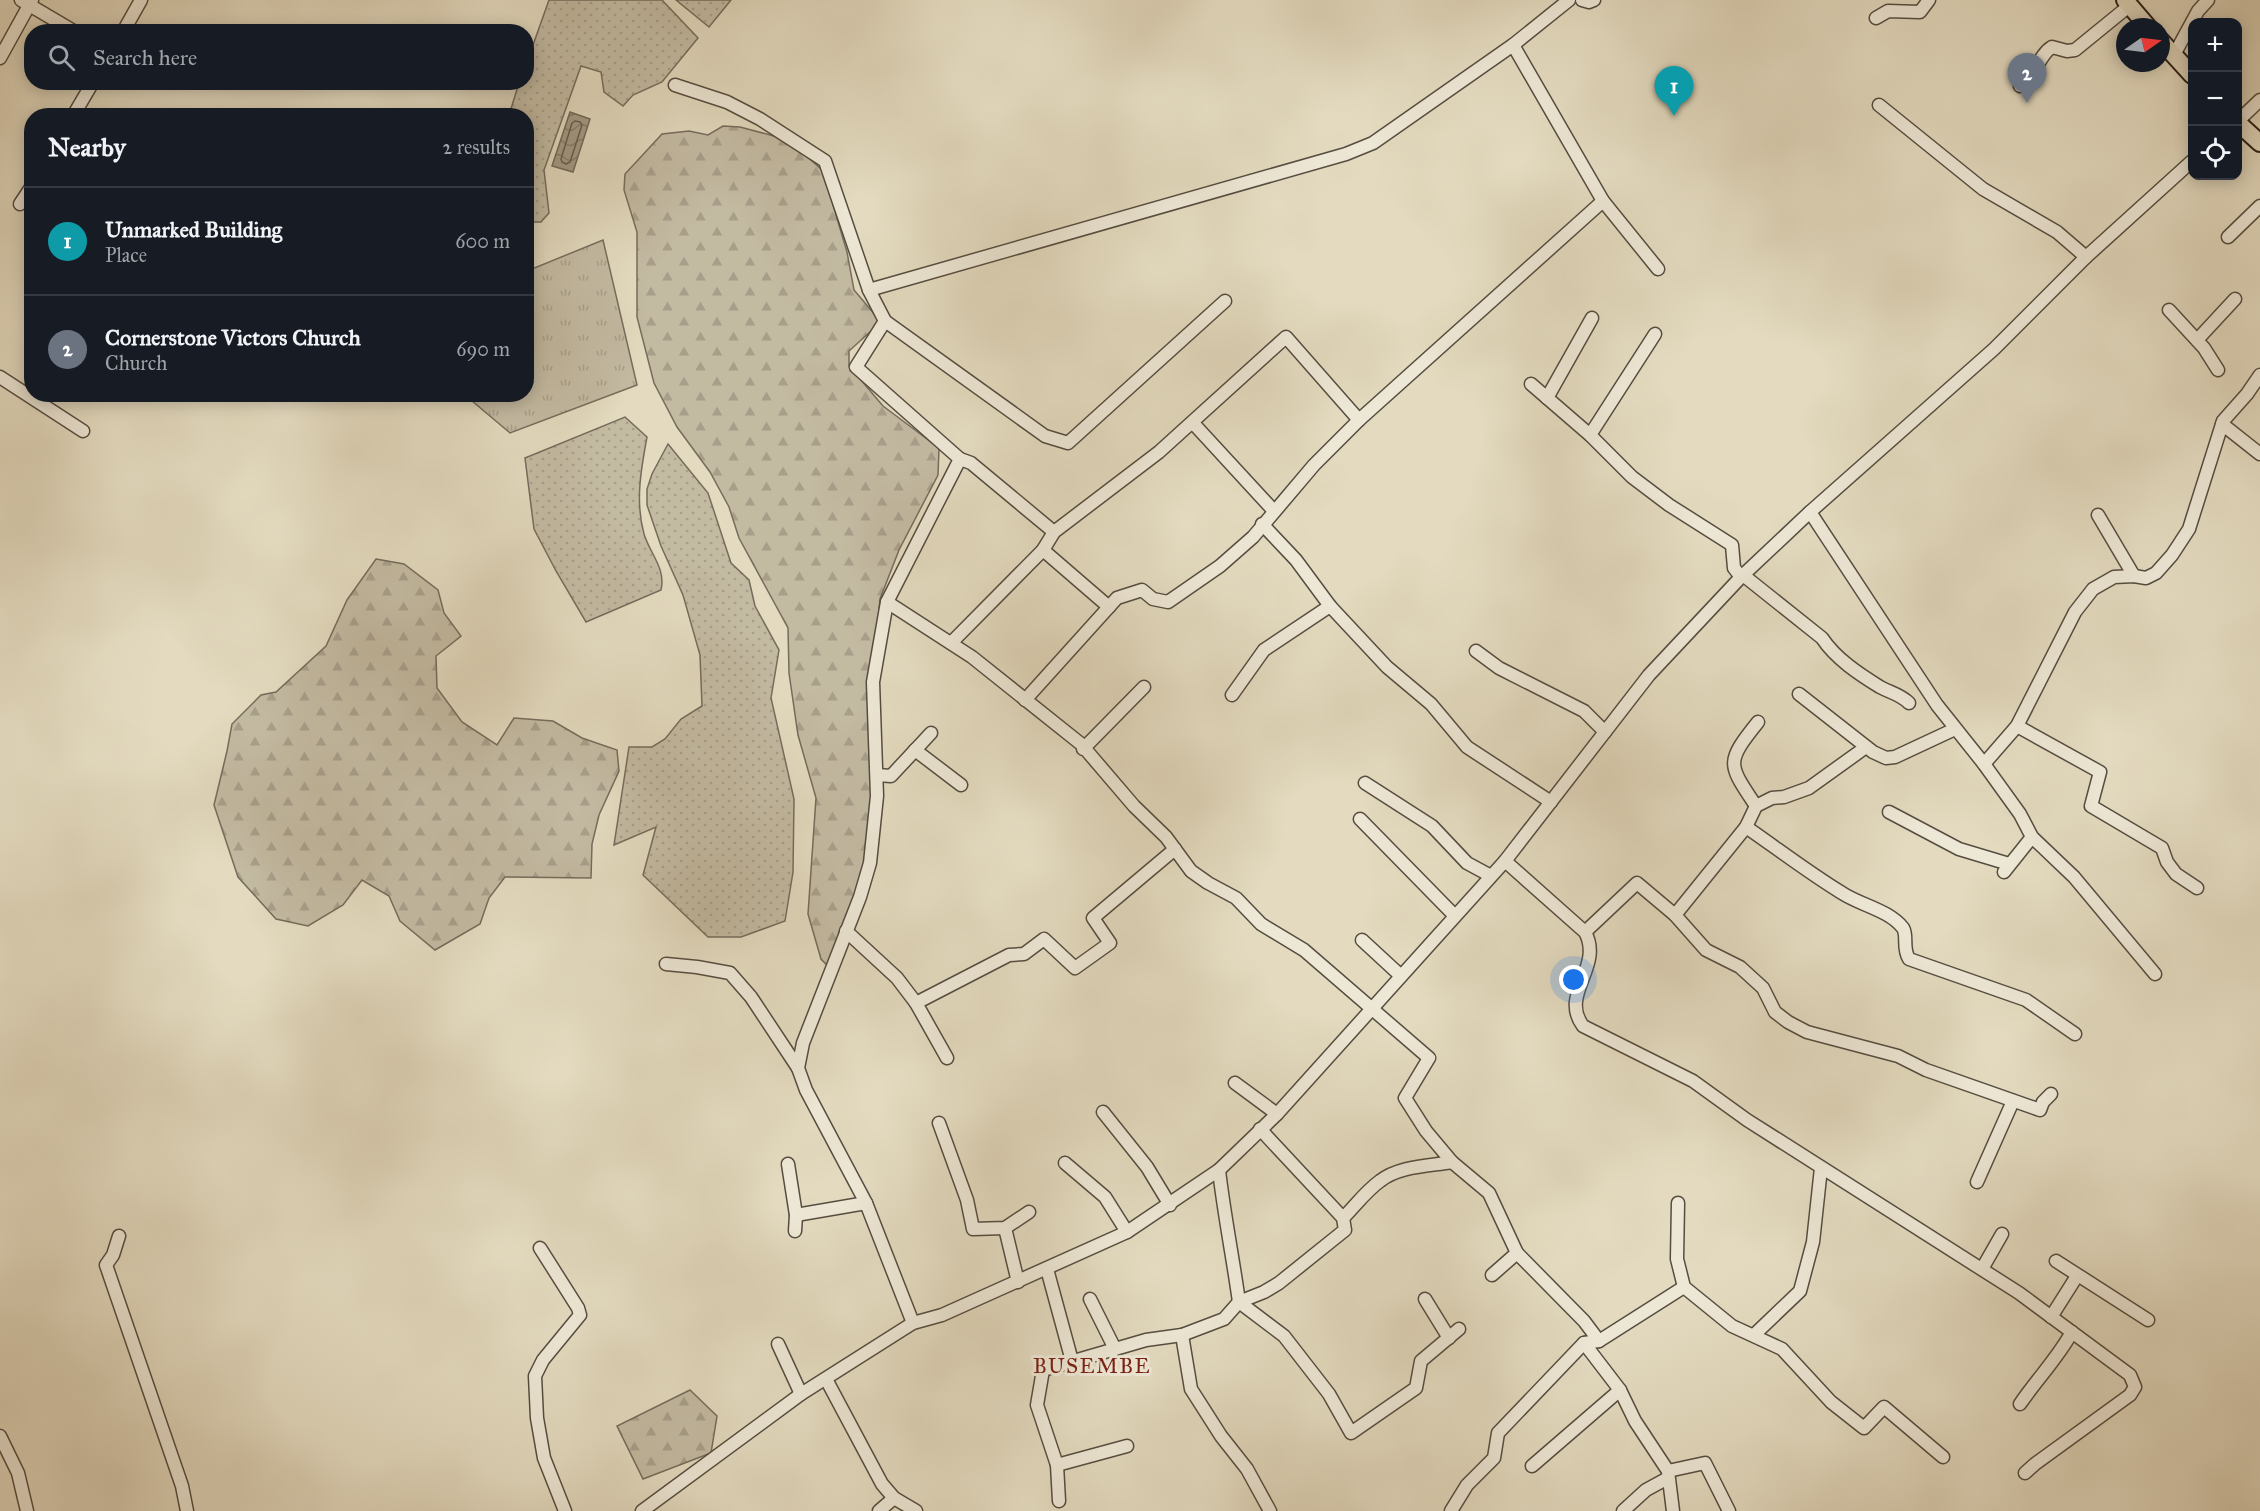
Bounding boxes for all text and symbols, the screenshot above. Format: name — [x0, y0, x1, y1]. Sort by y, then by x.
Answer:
north arrow — [2116, 18, 2170, 72]
map controls — [2188, 18, 2242, 180]
button: + — [2188, 18, 2242, 72]
search box — [24, 24, 534, 90]
icon: search — [45, 41, 78, 74]
text: Search here — [93, 44, 197, 71]
pin: 2 — [2008, 54, 2046, 103]
pin: 1 — [1654, 66, 1694, 116]
button: − — [2188, 72, 2242, 126]
button: locate — [2188, 126, 2242, 180]
text: Nearby — [48, 131, 126, 163]
text: 2 results — [442, 135, 510, 159]
text: Unmarked Building — [105, 216, 282, 243]
text: 1 — [64, 229, 71, 253]
text: 600 m — [455, 229, 510, 253]
text: Place — [105, 243, 147, 267]
text: Cornerstone Victors Church — [105, 324, 361, 351]
text: 2 — [63, 337, 72, 361]
text: 690 m — [456, 337, 510, 361]
text: Church — [105, 351, 167, 375]
your location — [1559, 965, 1588, 994]
district label: BUSEMBE — [1033, 1353, 1151, 1379]

